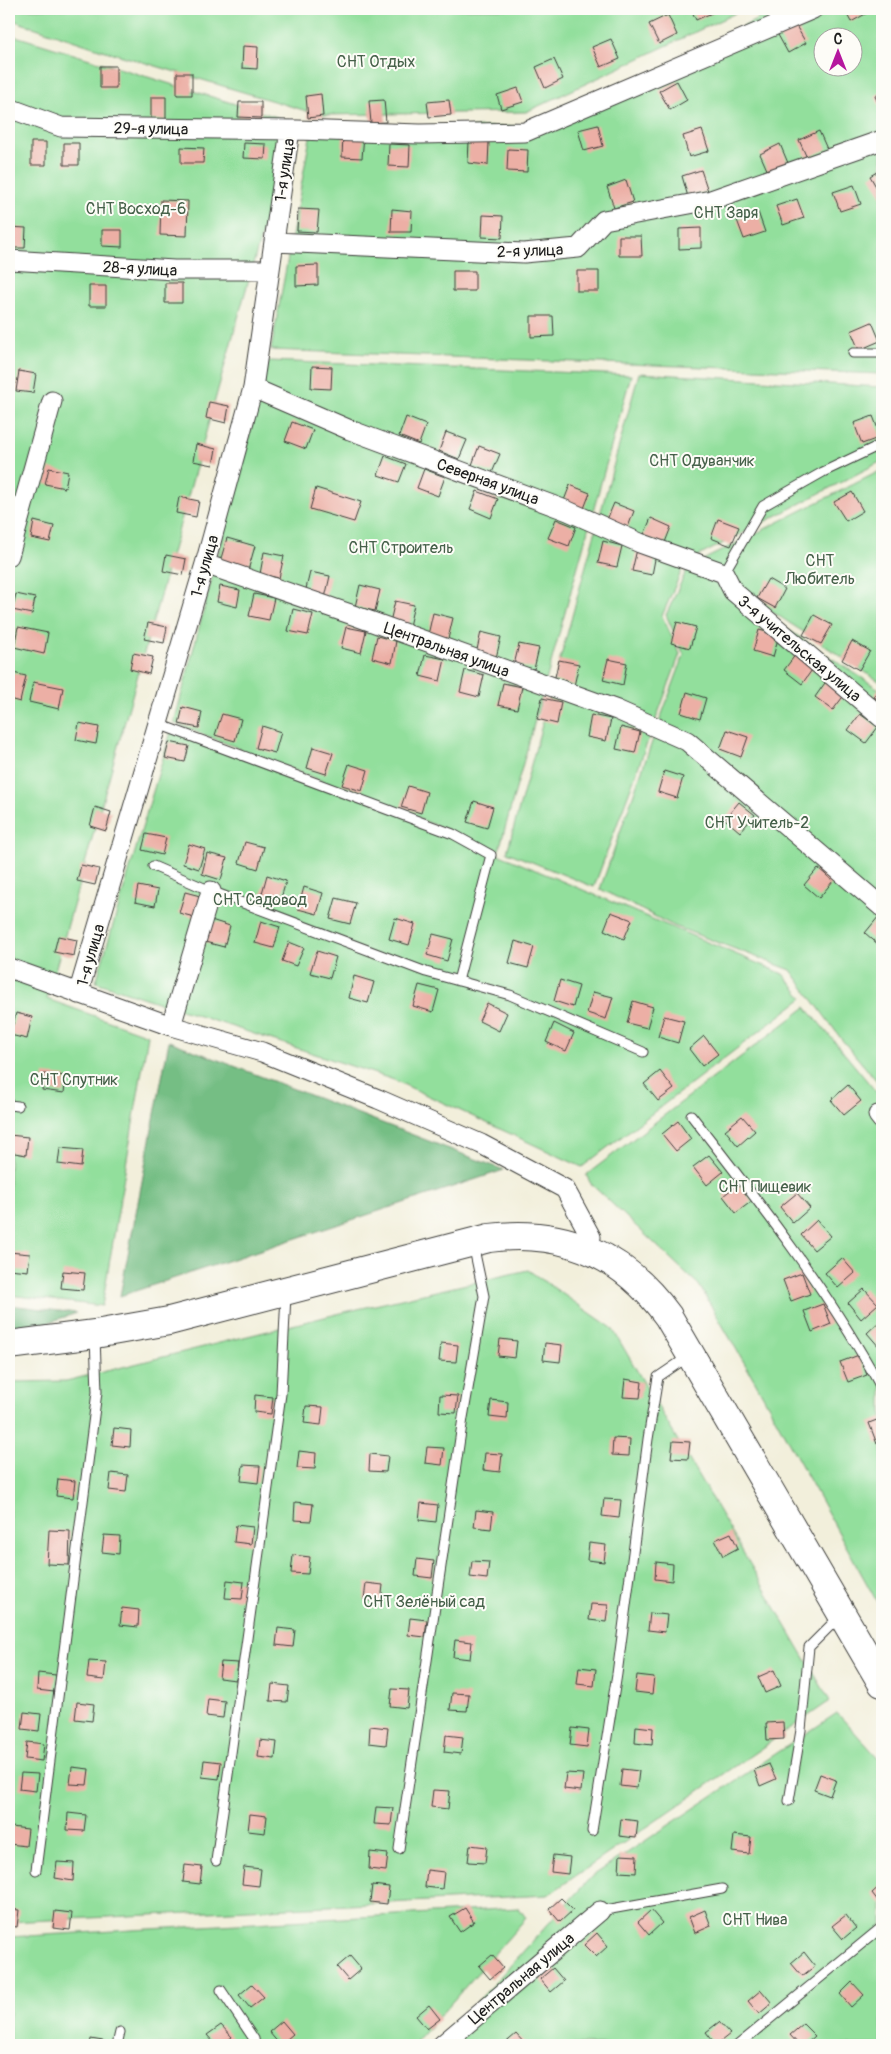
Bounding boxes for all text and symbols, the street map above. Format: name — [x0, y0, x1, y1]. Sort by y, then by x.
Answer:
north arrow — [814, 28, 864, 78]
text: С — [834, 31, 843, 48]
park label: СНТ Отдых — [337, 52, 415, 72]
street label: 29-я улица — [113, 118, 189, 140]
street label: 1-я улица — [271, 137, 299, 203]
park label: СНТ Восход-6 — [86, 199, 186, 219]
park label: СНТ Заря — [694, 203, 758, 223]
street label: 2-я улица — [496, 240, 564, 262]
street label: 28-я улица — [102, 257, 178, 281]
park label: СНТ Одуванчик — [649, 451, 755, 471]
street label: Северная улица — [434, 454, 542, 510]
street label: 1-я улица — [187, 533, 223, 600]
park label: СНТ Строитель — [348, 538, 454, 558]
park label: СНТ Любитель — [784, 551, 855, 589]
street label: 3-я учительская улица — [734, 591, 865, 706]
street label: Центральная улица — [381, 618, 512, 682]
park label: СНТ Учитель-2 — [705, 813, 809, 833]
park label: СНТ Садовод — [213, 890, 307, 910]
street label: 1-я улица — [73, 922, 109, 989]
park label: СНТ Спутник — [30, 1070, 118, 1090]
park label: СНТ Пищевик — [718, 1177, 812, 1197]
park label: СНТ Зелёный сад — [363, 1592, 485, 1612]
park label: СНТ Нива — [723, 1910, 787, 1930]
street label: Центральная улица — [465, 1929, 579, 2029]

